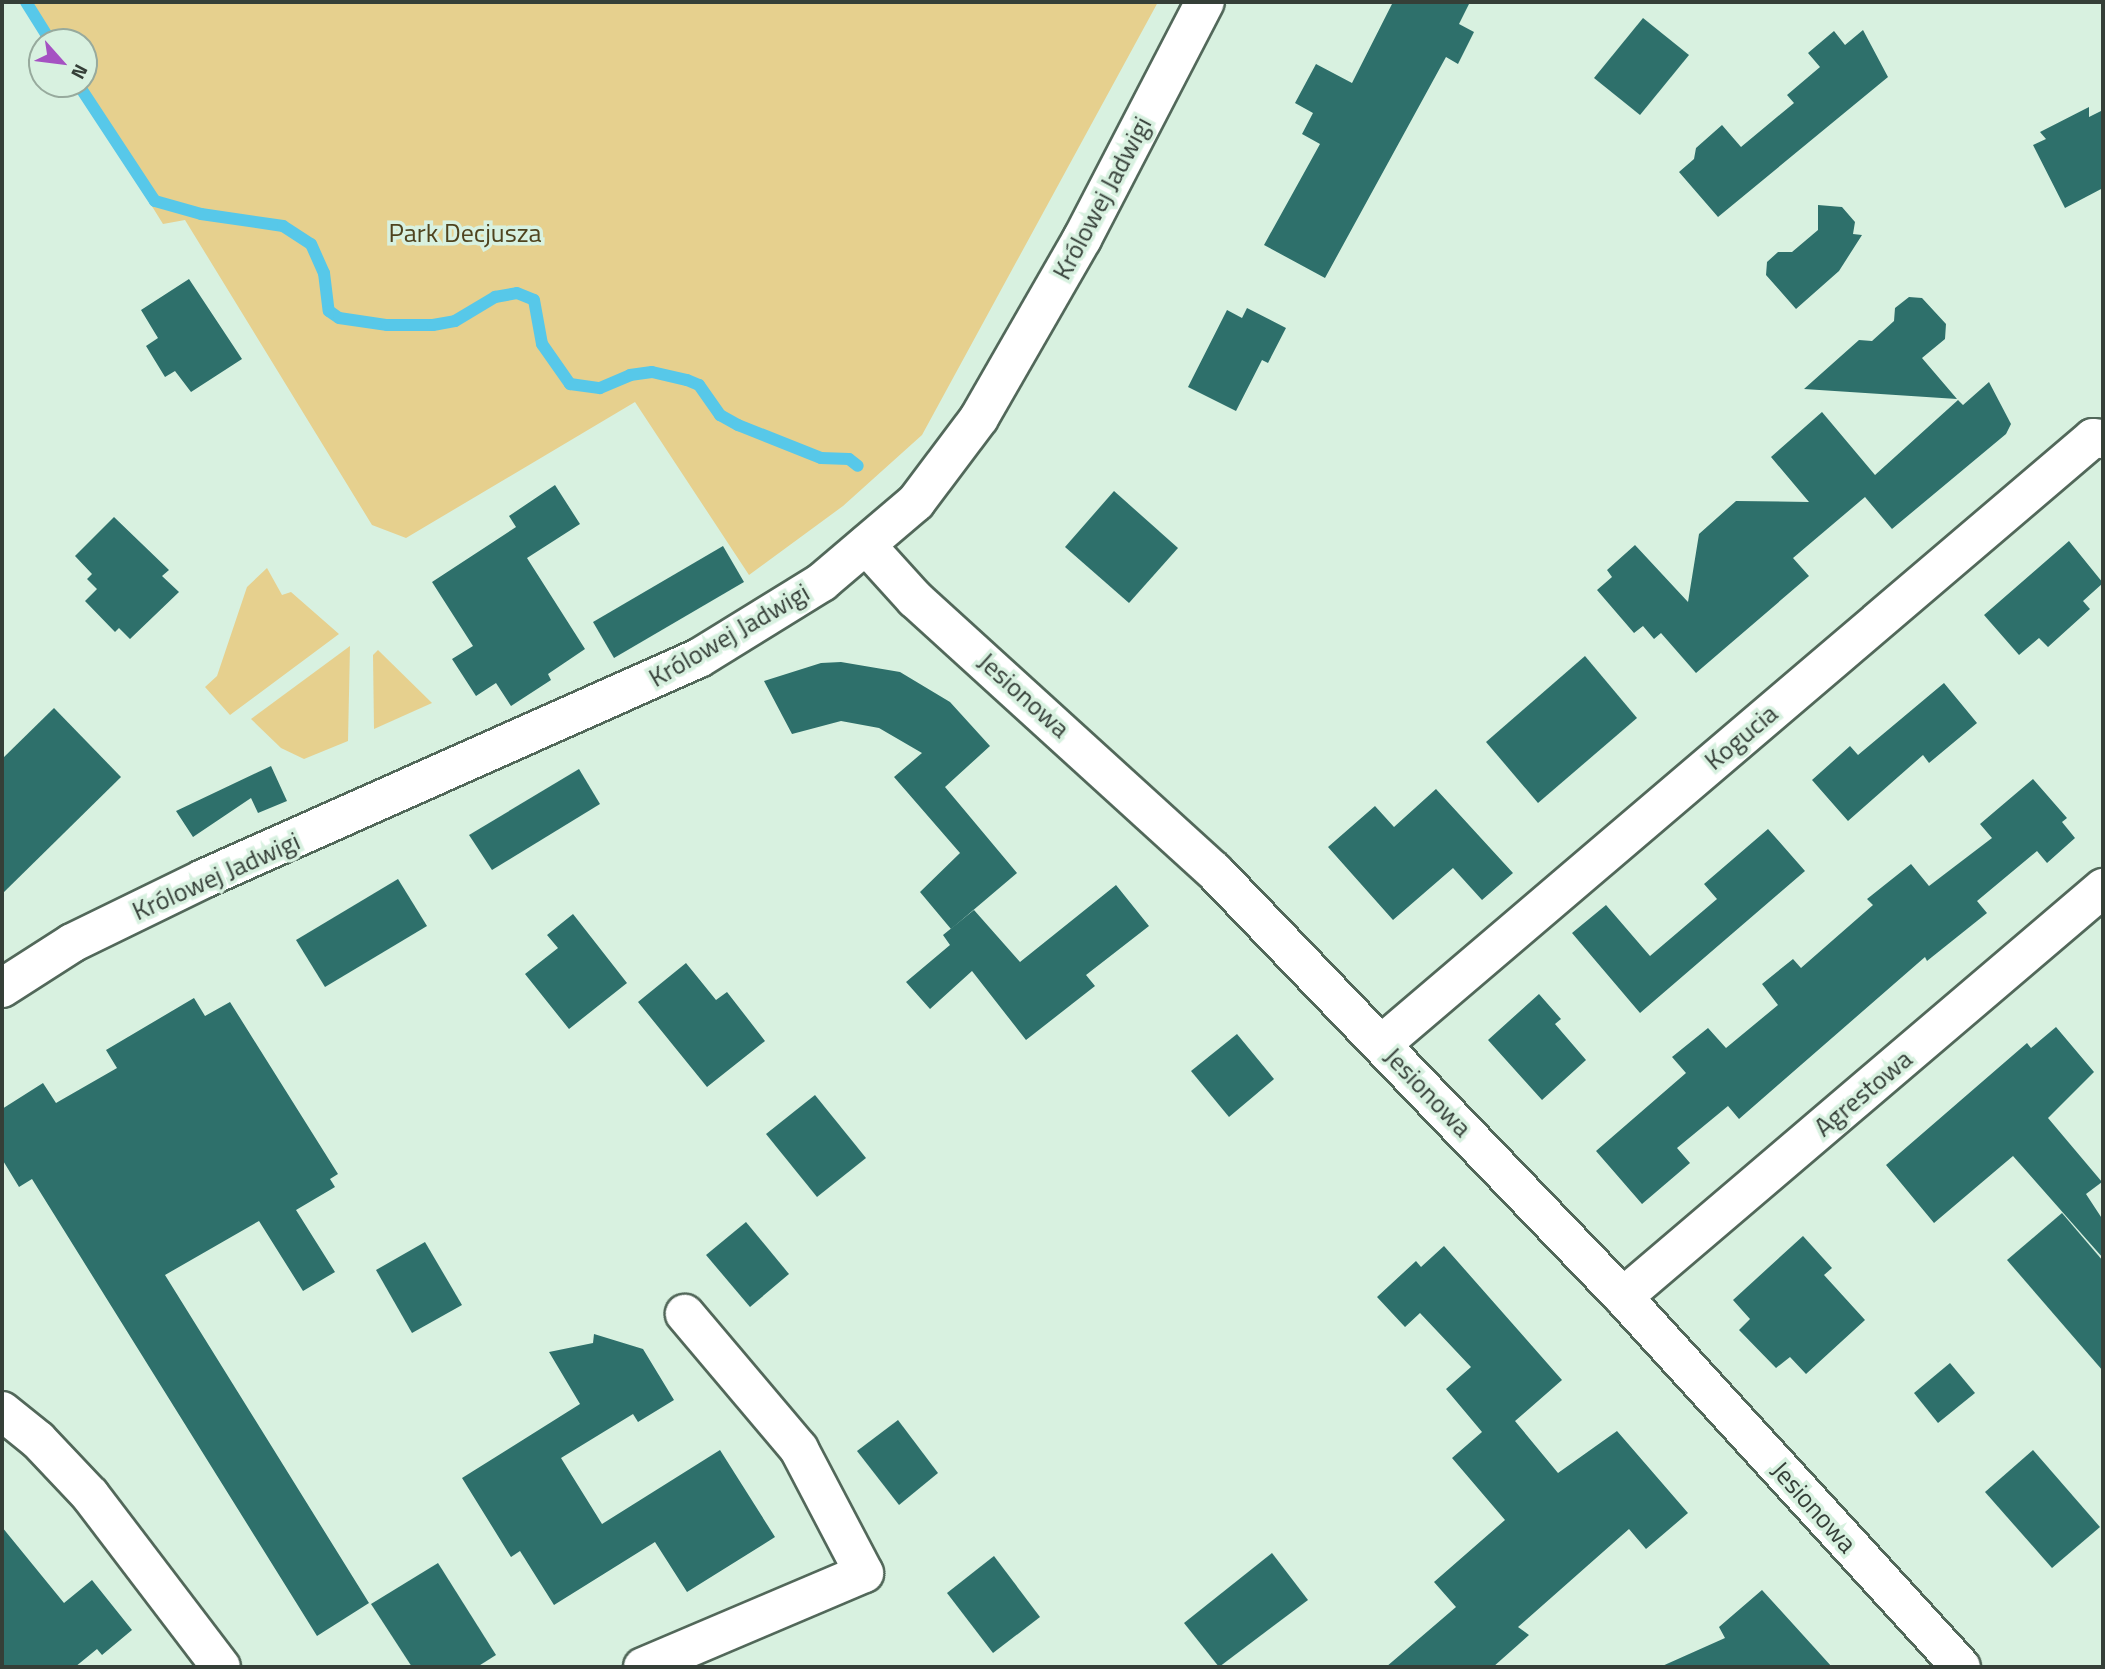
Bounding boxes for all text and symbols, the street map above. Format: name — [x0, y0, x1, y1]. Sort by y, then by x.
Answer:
north arrow — [28, 28, 98, 98]
text: N — [64, 60, 96, 85]
street label: Królowej Jadwigi — [1046, 111, 1158, 285]
park label: Park Decjusza — [388, 217, 542, 249]
street label: Królowej Jadwigi — [643, 577, 815, 693]
street label: Jesionowa — [972, 646, 1076, 744]
street label: Kogucia — [1698, 698, 1784, 776]
street label: Królowej Jadwigi — [127, 825, 305, 927]
street label: Jesionowa — [1378, 1041, 1478, 1143]
street label: Agrestowa — [1808, 1043, 1918, 1143]
street label: Jesionowa — [1765, 1455, 1863, 1559]

